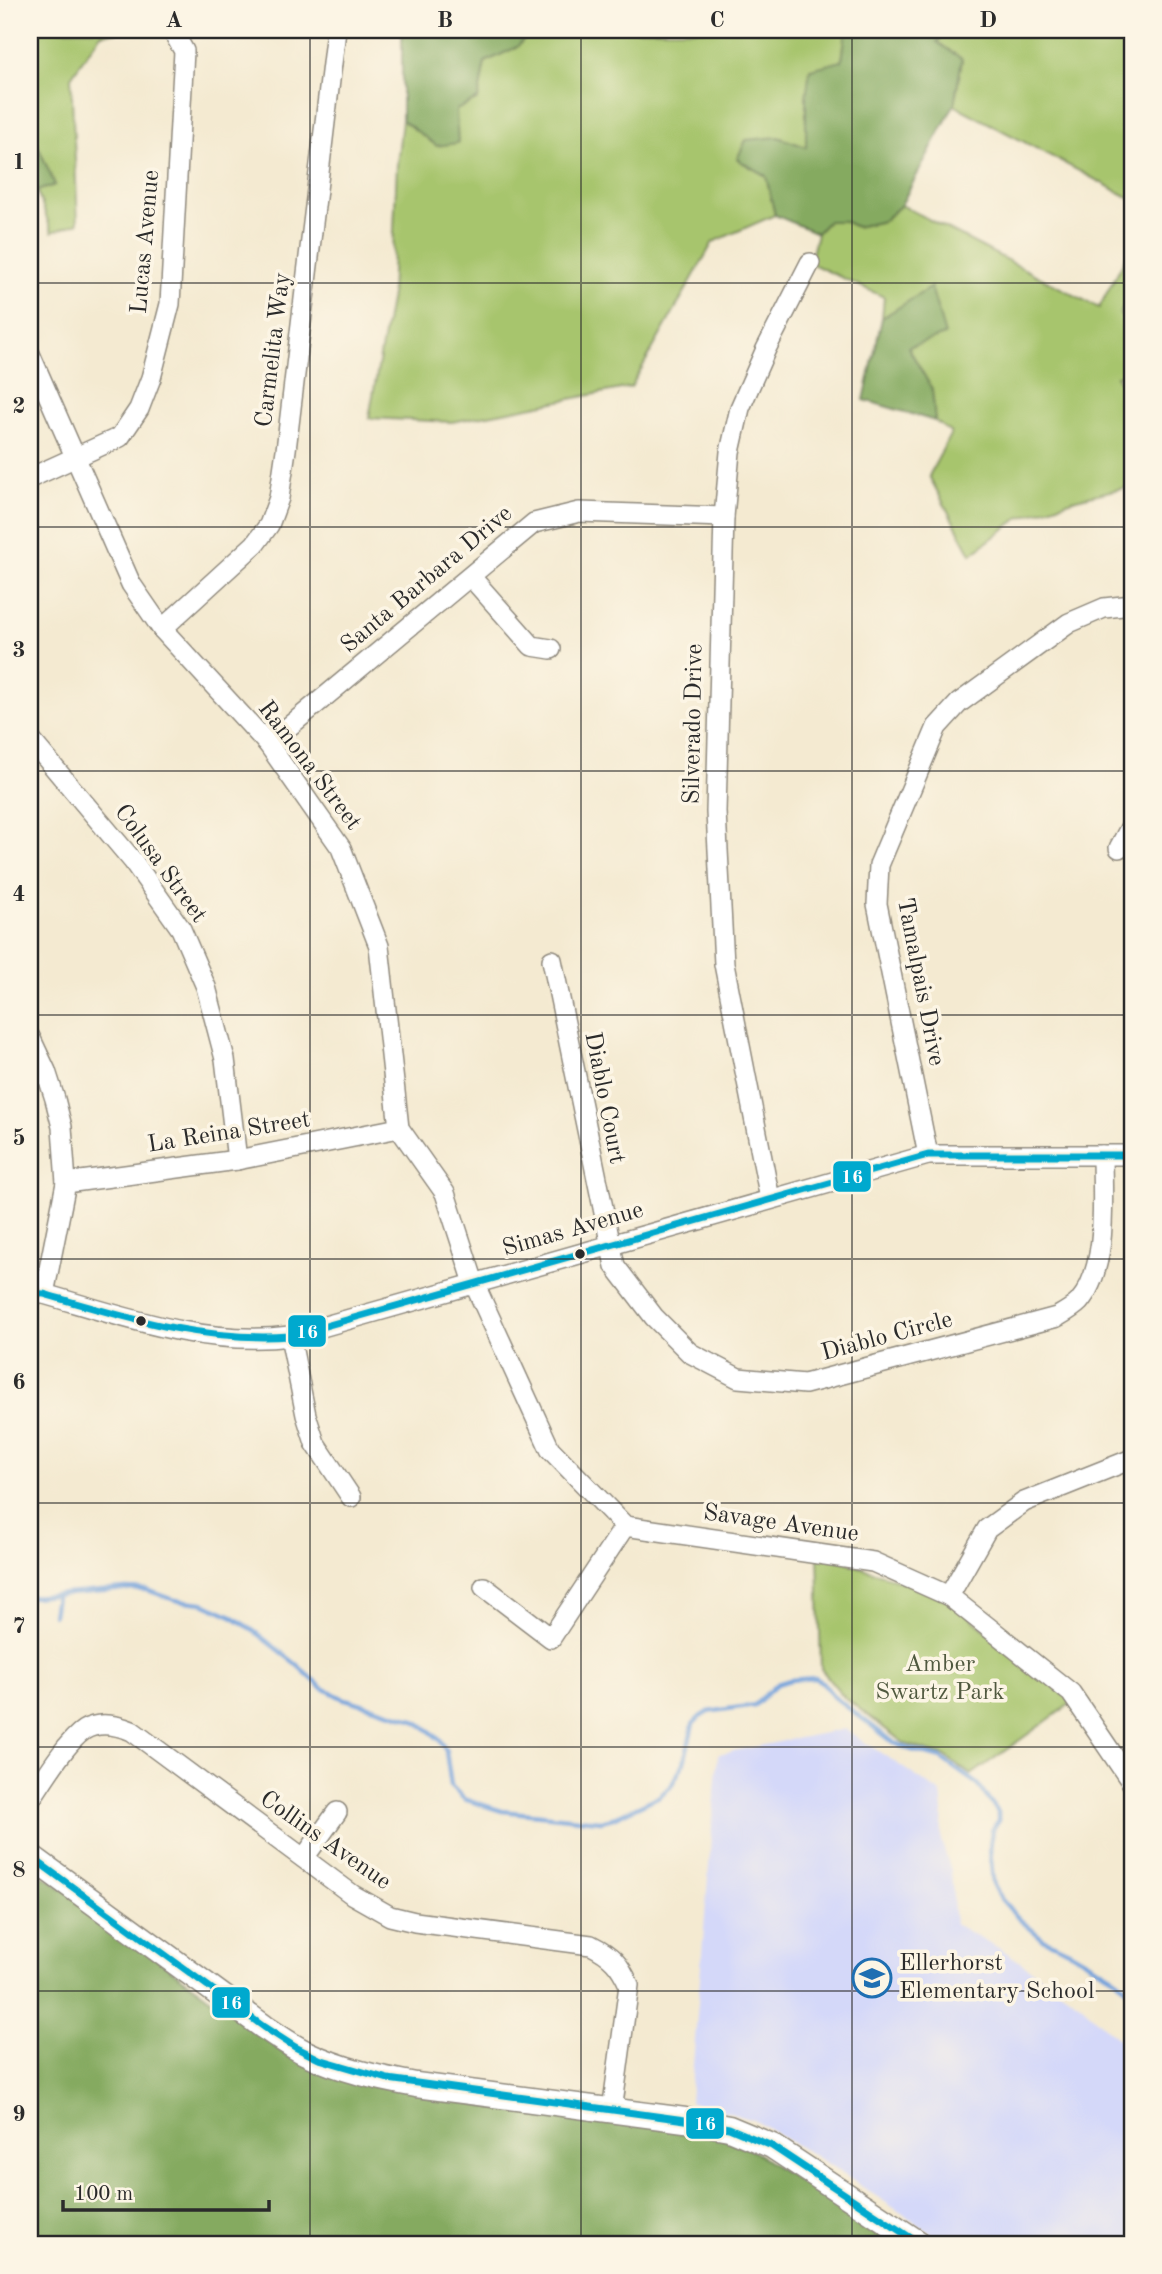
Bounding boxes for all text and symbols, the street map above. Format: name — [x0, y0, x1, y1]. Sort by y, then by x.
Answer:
text: A — [165, 9, 183, 32]
text: B — [437, 9, 453, 32]
text: C — [709, 9, 725, 32]
text: D — [979, 9, 997, 32]
text: 1 — [12, 151, 26, 174]
street label: Lucas Avenue — [128, 169, 164, 315]
street label: Carmelita Way — [253, 271, 295, 429]
text: 2 — [12, 395, 26, 418]
street label: Santa Barbara Drive — [337, 502, 517, 658]
text: 3 — [12, 639, 26, 662]
street label: Silverado Drive — [681, 643, 707, 805]
street label: Ramona Street — [253, 697, 365, 835]
street label: Colusa Street — [109, 800, 211, 928]
text: 4 — [12, 883, 26, 906]
street label: Tamalpais Drive — [892, 896, 948, 1068]
street label: Diablo Court — [579, 1030, 629, 1166]
street label: La Reina Street — [146, 1108, 312, 1158]
text: 5 — [12, 1127, 26, 1150]
line badge: 16 — [832, 1160, 872, 1193]
text: 16 — [841, 1169, 863, 1188]
street label: Simas Avenue — [500, 1198, 646, 1262]
unlabelled marker — [573, 1247, 587, 1261]
street label: Diablo Circle — [819, 1308, 955, 1366]
unlabelled marker — [134, 1314, 148, 1328]
line badge: 16 — [287, 1314, 327, 1348]
text: 16 — [296, 1324, 318, 1343]
text: 6 — [12, 1371, 26, 1394]
street label: Savage Avenue — [702, 1501, 860, 1547]
text: 7 — [12, 1615, 26, 1638]
park label: Amber Swartz Park — [875, 1653, 1005, 1705]
street label: Collins Avenue — [255, 1787, 395, 1895]
text: 8 — [12, 1859, 26, 1882]
place label: Ellerhorst Elementary School — [899, 1952, 1094, 2004]
school or university icon: Ellerhorst Elementary School — [851, 1957, 893, 1999]
line badge: 16 — [211, 1986, 251, 2019]
text: 16 — [220, 1995, 242, 2014]
text: 9 — [12, 2103, 26, 2126]
line badge: 16 — [685, 2107, 725, 2140]
text: 16 — [694, 2116, 716, 2135]
scale bar — [63, 2169, 270, 2213]
text: 100 m — [74, 2184, 133, 2205]

